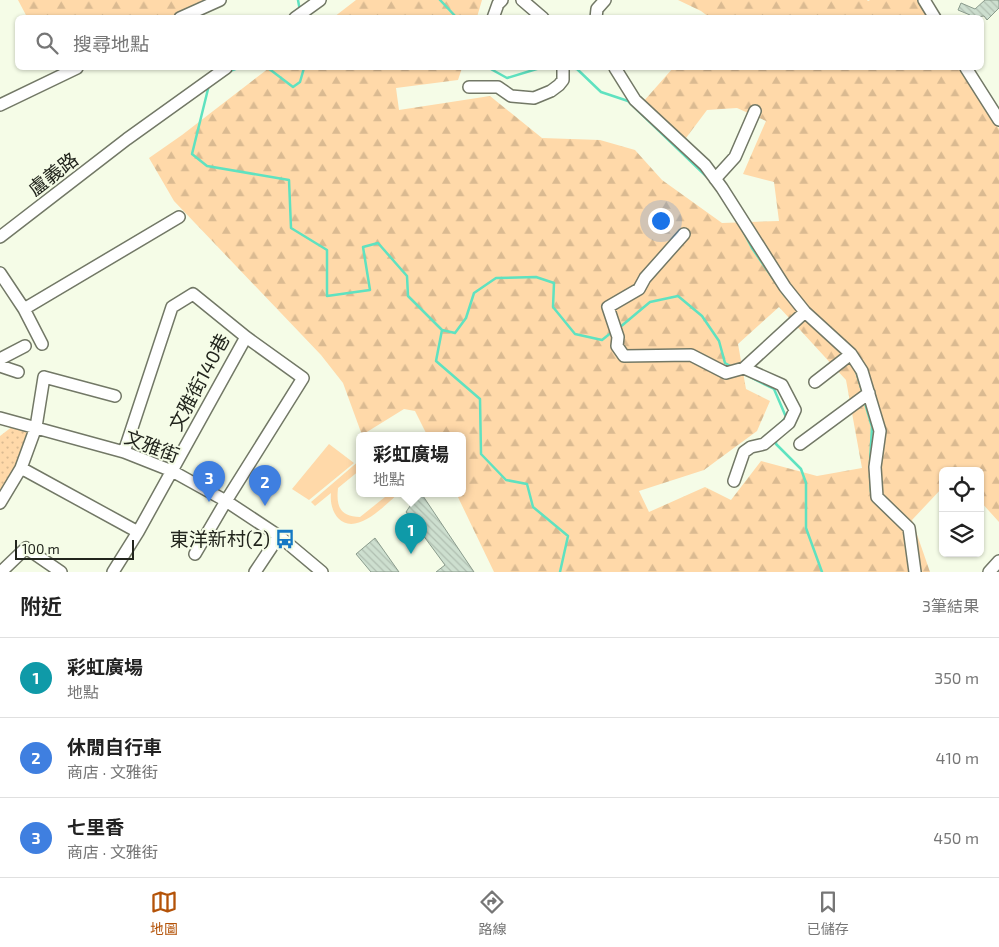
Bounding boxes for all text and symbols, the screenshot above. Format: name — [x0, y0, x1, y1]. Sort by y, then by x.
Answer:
search box — [15, 15, 984, 70]
icon: search — [33, 29, 61, 57]
text: 搜尋地點 — [73, 32, 149, 55]
street label: 盧義路 — [23, 147, 82, 200]
your location — [648, 208, 674, 234]
street label: 文雅街140巷 — [163, 329, 234, 434]
street label: 文雅街 — [121, 425, 183, 466]
popup — [356, 432, 466, 497]
text: 彩虹廣場 — [373, 442, 449, 465]
pin: 3 — [193, 461, 225, 502]
pin: 2 — [249, 465, 281, 506]
map controls — [939, 467, 984, 557]
button: locate — [939, 467, 984, 512]
text: 地點 — [373, 469, 405, 488]
button: layers — [939, 512, 984, 557]
pin: 1 — [395, 513, 427, 554]
place label: 東洋新村(2) — [170, 527, 270, 550]
bus stop icon: 東洋新村(2) — [274, 528, 296, 550]
scale bar — [15, 537, 134, 560]
text: 100 m — [22, 540, 60, 557]
text: 附近 — [20, 593, 62, 618]
text: 3筆結果 — [922, 596, 979, 615]
text: 彩虹廣場 — [67, 655, 143, 678]
text: 1 — [33, 668, 39, 687]
text: 350 m — [934, 668, 979, 687]
text: 地點 — [67, 682, 99, 701]
text: 休閒自行車 — [67, 735, 162, 758]
text: 2 — [31, 748, 41, 767]
text: 410 m — [936, 748, 979, 767]
text: 商店 · 文雅街 — [67, 762, 158, 781]
text: 七里香 — [67, 815, 124, 838]
text: 3 — [31, 828, 41, 847]
text: 450 m — [933, 828, 979, 847]
text: 商店 · 文雅街 — [67, 842, 158, 861]
tab: 地圖 — [150, 888, 178, 938]
tab: 路線 — [478, 888, 506, 938]
tab: 已儲存 — [807, 888, 849, 938]

